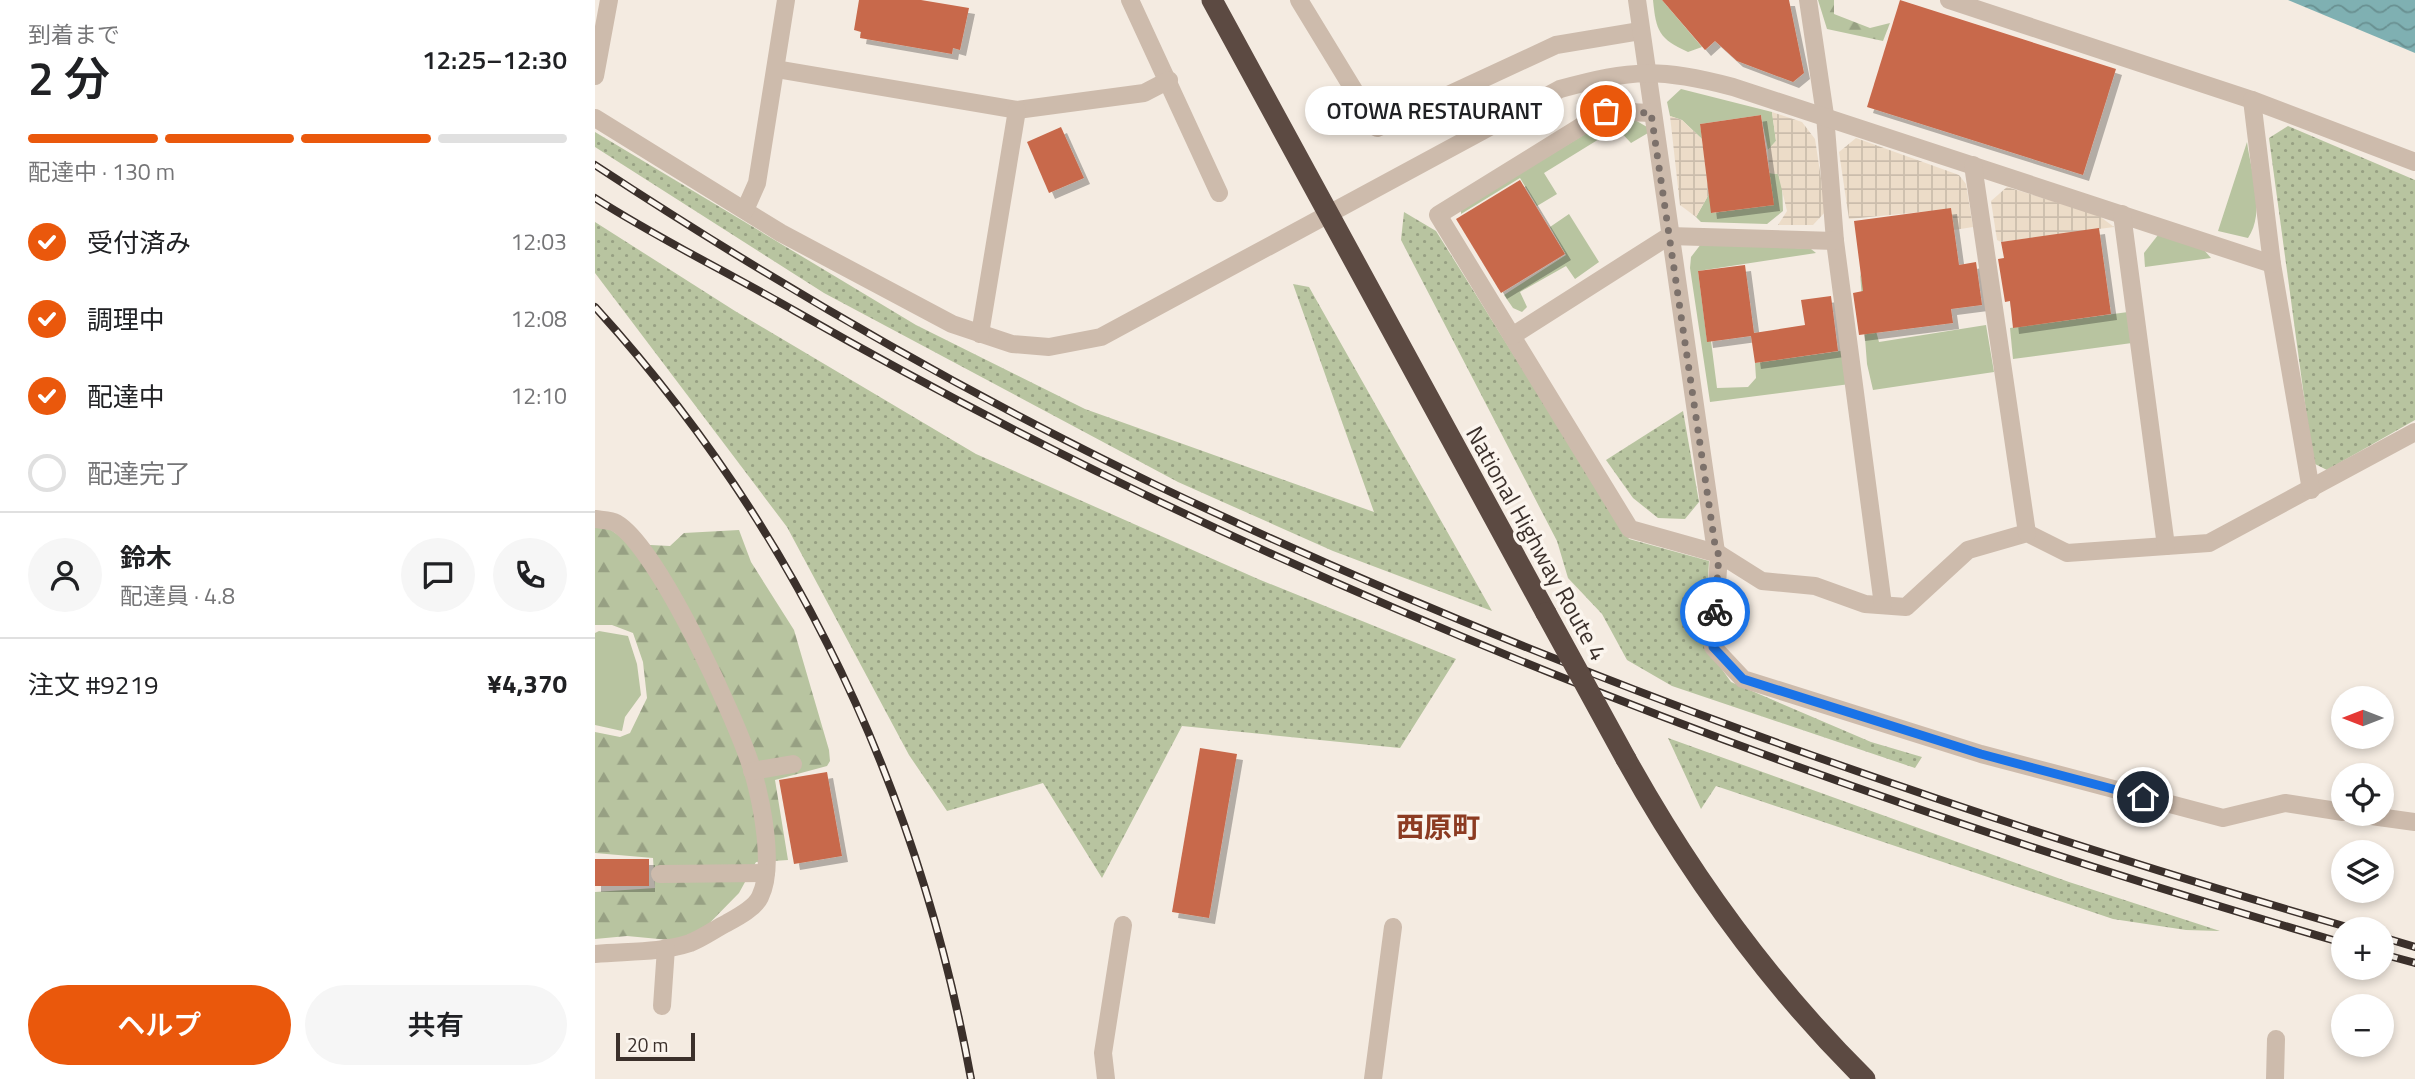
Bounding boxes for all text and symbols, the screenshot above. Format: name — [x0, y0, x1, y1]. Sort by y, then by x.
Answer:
text: 到着まで — [28, 17, 120, 52]
text: 12:25–12:30 — [422, 40, 567, 79]
text: 2 分 — [28, 43, 110, 113]
pin — [1576, 81, 1636, 141]
callout: OTOWA RESTAURANT — [1305, 86, 1564, 136]
icon: bag — [1587, 92, 1625, 130]
text: OTOWA RESTAURANT — [1327, 93, 1542, 128]
text: 配達中 · 130 m — [28, 154, 175, 189]
icon: check — [28, 223, 66, 261]
text: 受付済み — [87, 223, 191, 262]
text: 12:03 — [510, 224, 567, 259]
icon: check — [28, 300, 66, 338]
text: 調理中 — [87, 300, 165, 339]
text: 12:08 — [510, 301, 567, 336]
icon: check — [28, 377, 66, 415]
text: 配達中 — [87, 377, 165, 416]
text: 12:10 — [510, 378, 567, 413]
street label: National Highway Route 4 — [1457, 419, 1617, 667]
text: 配達完了 — [87, 454, 191, 493]
button: person — [28, 538, 102, 612]
text: 鈴木 — [120, 538, 172, 577]
button: chat — [401, 538, 475, 612]
button: phone — [493, 538, 567, 612]
courier — [1680, 577, 1750, 647]
text: 配達員 · 4.8 — [120, 578, 235, 613]
icon: bike — [1696, 593, 1734, 631]
text: ¥4,370 — [487, 664, 567, 703]
text: 注文 #9219 — [28, 665, 159, 704]
north arrow — [2331, 686, 2394, 749]
map controls — [2331, 686, 2394, 1057]
button: locate — [2331, 763, 2394, 826]
pin — [2113, 767, 2173, 827]
icon: home — [2124, 778, 2162, 816]
district label: 西原町 — [1396, 805, 1480, 848]
button: layers — [2331, 840, 2394, 903]
button: + — [2331, 917, 2394, 980]
button: ヘルプ — [28, 985, 291, 1065]
button: 共有 — [305, 985, 567, 1065]
button: − — [2331, 994, 2394, 1057]
scale bar — [616, 1030, 695, 1062]
text: 20 m — [627, 1030, 668, 1059]

